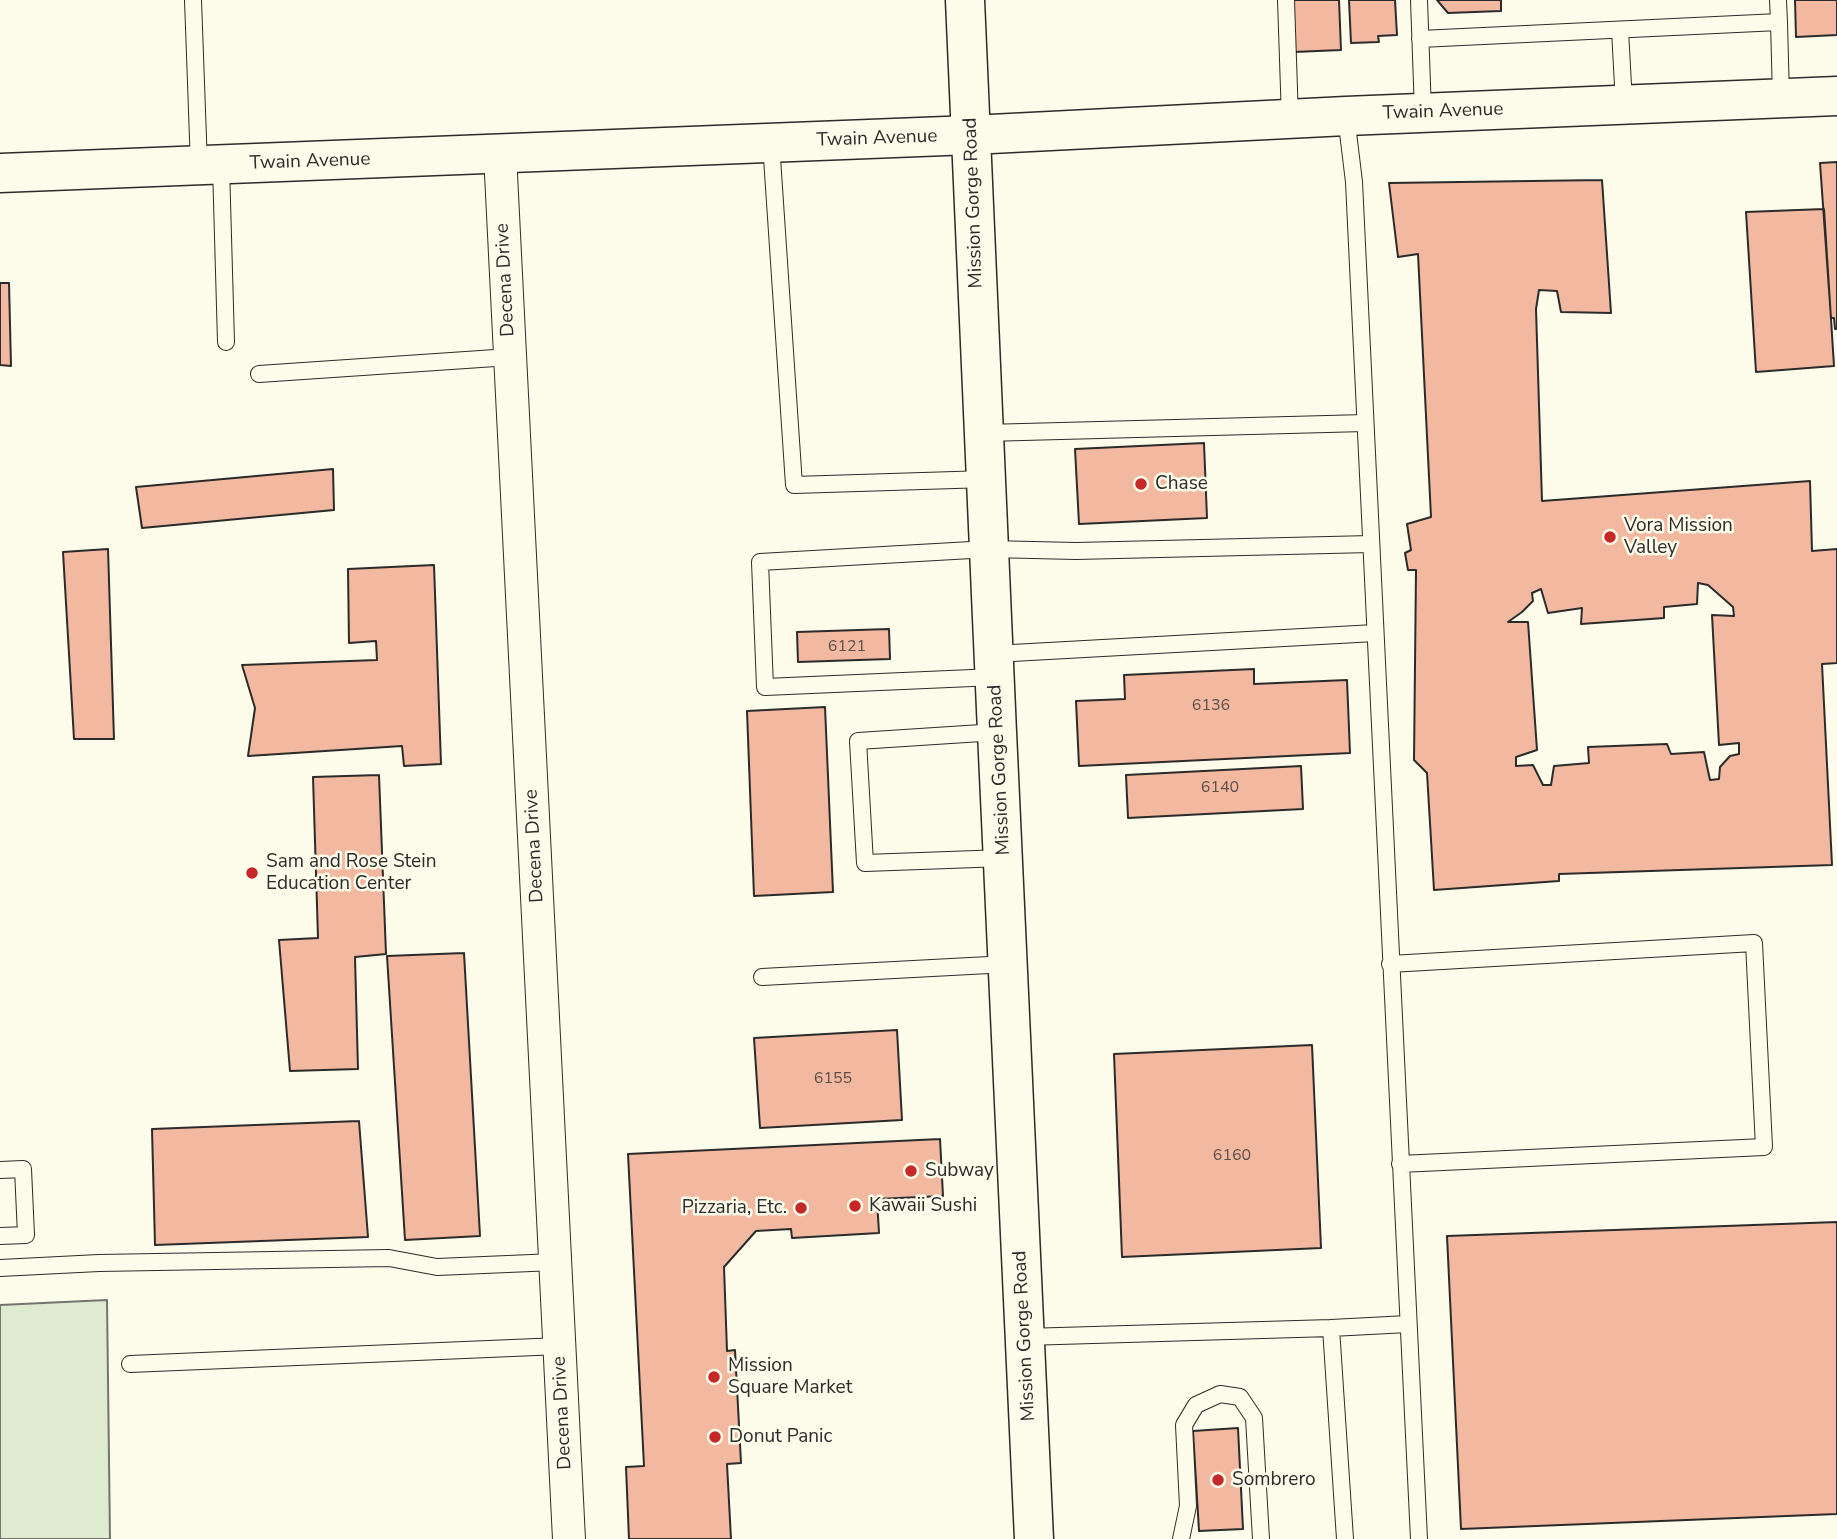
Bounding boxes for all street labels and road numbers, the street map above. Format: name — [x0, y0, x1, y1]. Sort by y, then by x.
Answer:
street label: Twain Avenue — [1382, 98, 1504, 126]
street label: Mission Gorge Road — [960, 117, 988, 289]
street label: Twain Avenue — [816, 125, 938, 153]
street label: Twain Avenue — [249, 148, 371, 176]
street label: Decena Drive — [492, 223, 520, 337]
street label: Mission Gorge Road — [984, 684, 1016, 856]
street label: Decena Drive — [521, 789, 549, 903]
street label: Mission Gorge Road — [1009, 1250, 1041, 1422]
street label: Decena Drive — [549, 1356, 577, 1470]

